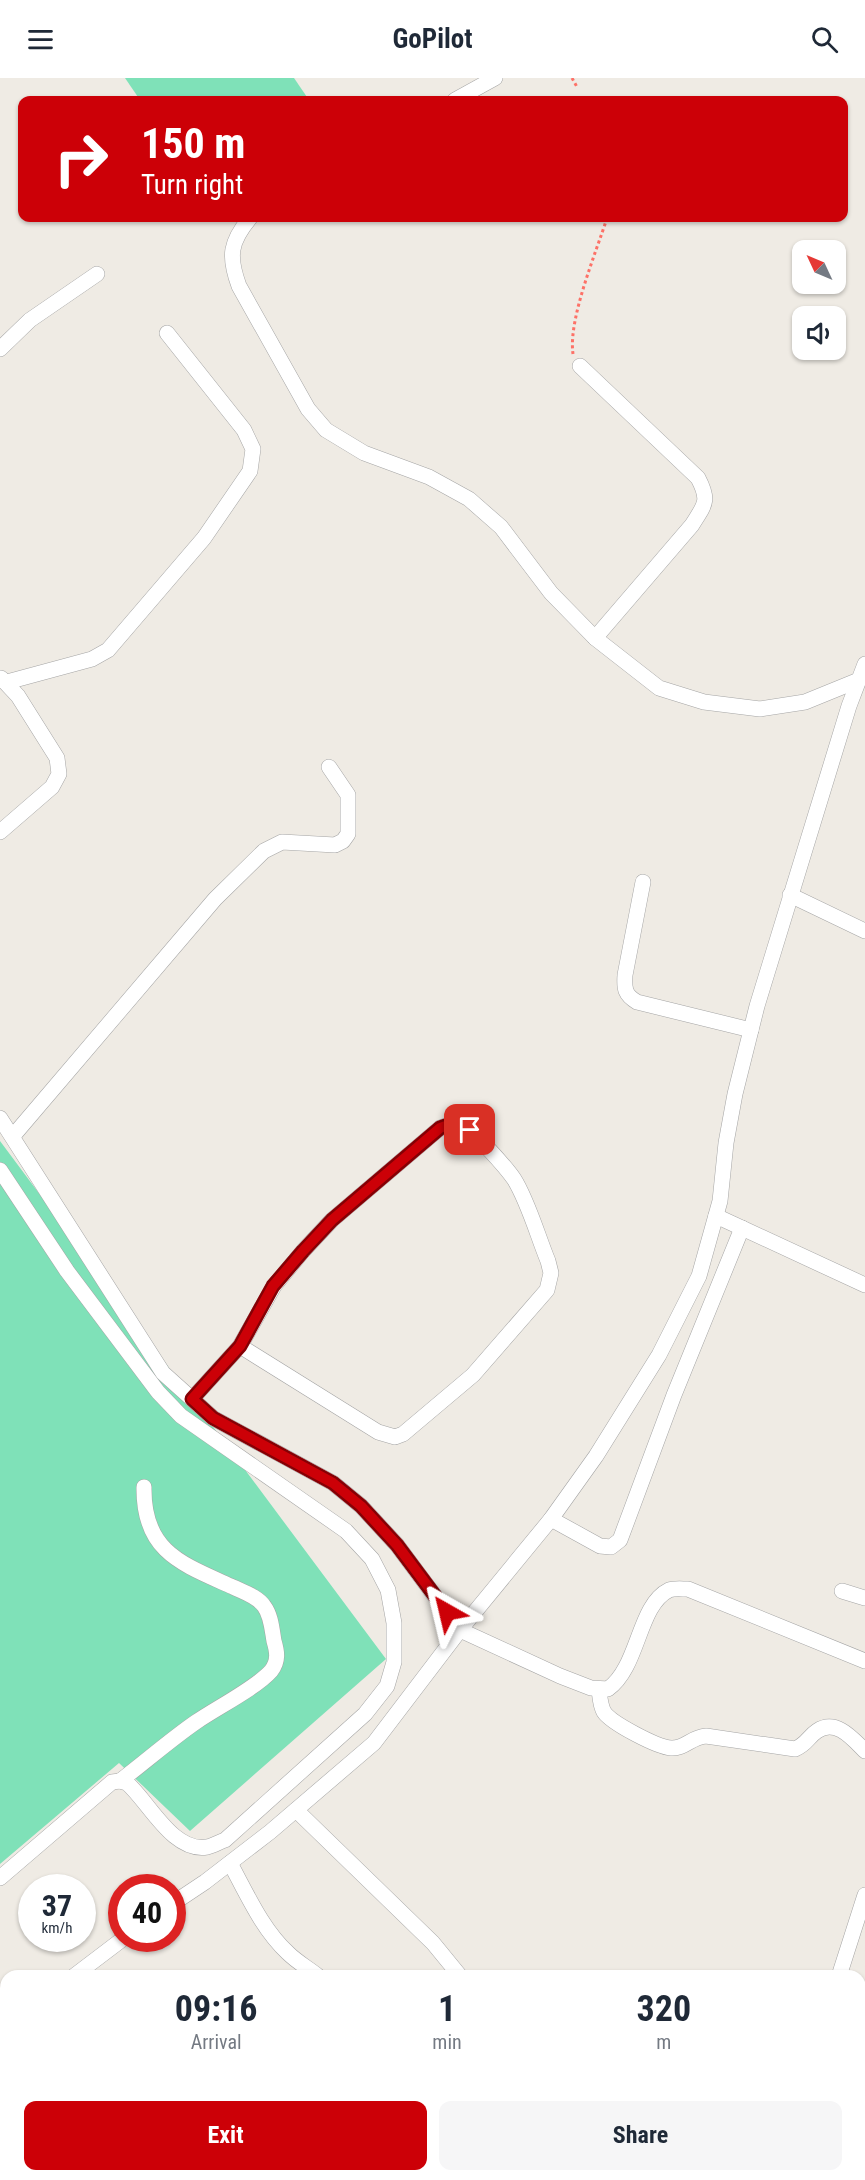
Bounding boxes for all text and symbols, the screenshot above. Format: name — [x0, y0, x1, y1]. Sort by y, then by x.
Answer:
icon: menu — [24, 23, 57, 56]
text: GoPilot — [393, 23, 472, 55]
icon: search — [808, 23, 841, 56]
text: 150 m — [141, 119, 246, 168]
icon: right — [42, 120, 120, 198]
text: Turn right — [141, 169, 243, 201]
north arrow — [792, 240, 846, 294]
map controls — [792, 240, 846, 360]
button: sound — [792, 306, 846, 360]
pin — [444, 1104, 495, 1155]
icon: arrive — [453, 1113, 486, 1146]
position arrow — [415, 1580, 479, 1644]
speed limit sign: 40 — [108, 1874, 186, 1952]
text: 37 — [42, 1888, 72, 1923]
text: km/h — [42, 1919, 72, 1937]
text: 09:16 — [175, 1988, 257, 2030]
text: 1 — [438, 1988, 456, 2030]
text: 320 — [637, 1988, 691, 2030]
text: Arrival — [191, 2030, 242, 2054]
text: min — [432, 2030, 462, 2054]
text: m — [656, 2030, 671, 2054]
button: Exit — [24, 2101, 427, 2170]
button: Share — [439, 2101, 842, 2170]

